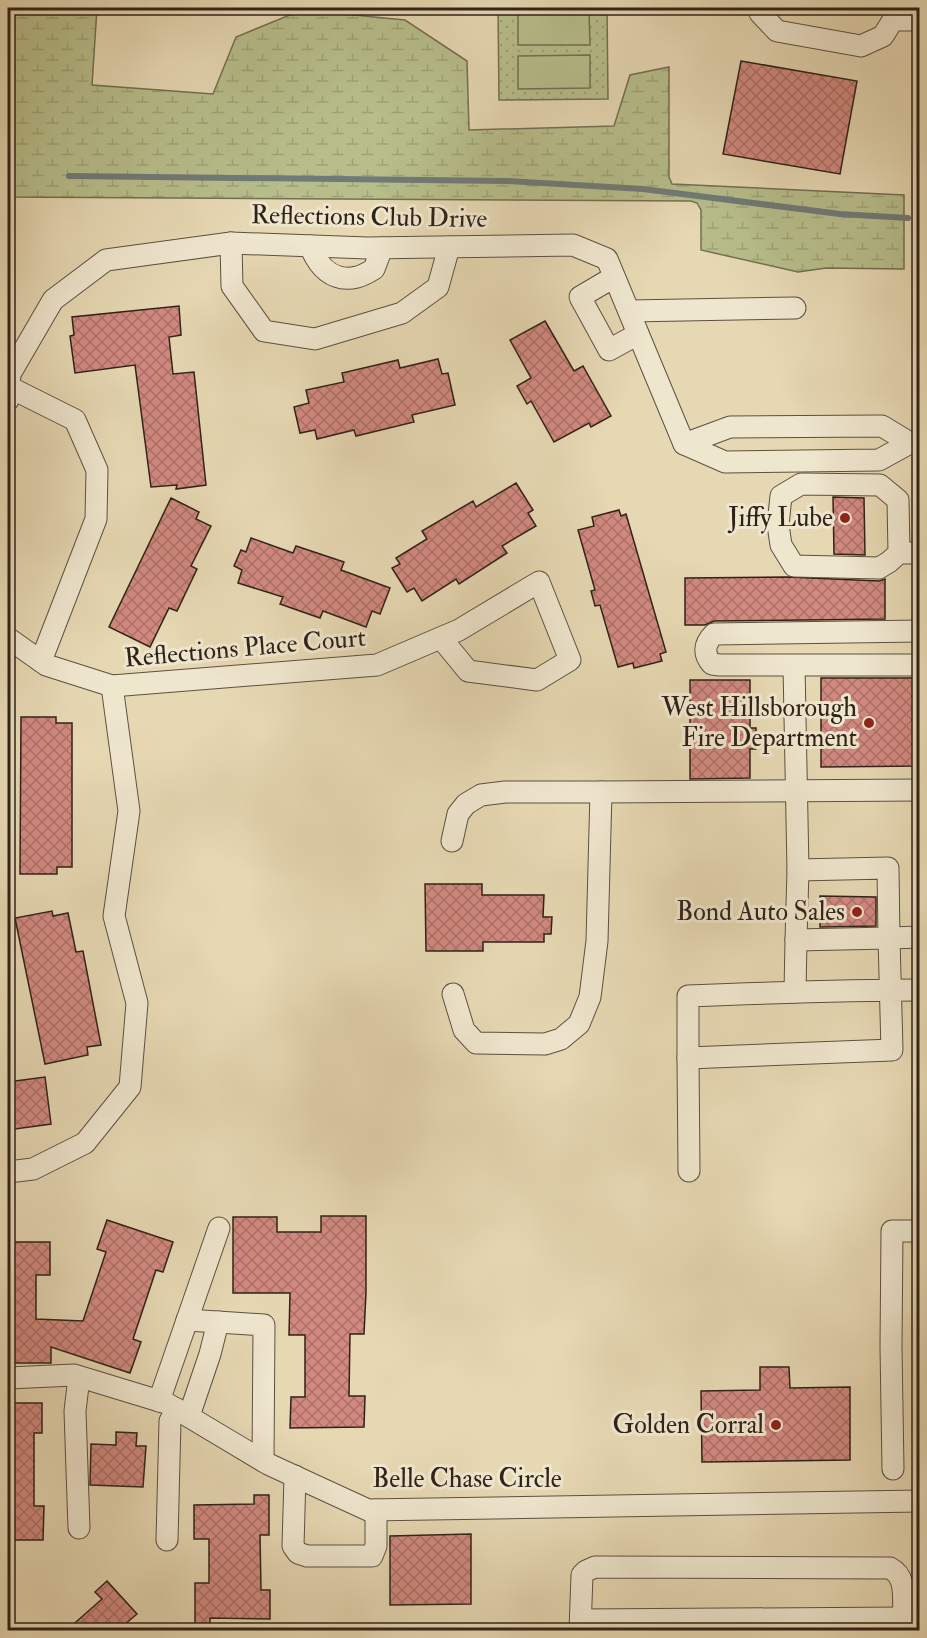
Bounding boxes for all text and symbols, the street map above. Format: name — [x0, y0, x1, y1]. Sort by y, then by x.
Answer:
street label: Reflections Club Drive — [251, 199, 488, 235]
place label: Jiffy Lube — [727, 502, 833, 534]
marker: Jiffy Lube — [838, 511, 852, 525]
street label: Reflections Place Court — [123, 622, 367, 674]
place label: West Hillsborough Fire Department — [660, 692, 857, 755]
marker: West Hillsborough Fire Department — [862, 716, 876, 730]
place label: Bond Auto Sales — [676, 896, 845, 928]
marker: Bond Auto Sales — [850, 905, 864, 919]
place label: Golden Corral — [612, 1409, 764, 1441]
marker: Golden Corral — [769, 1418, 783, 1432]
street label: Belle Chase Circle — [372, 1463, 562, 1495]

